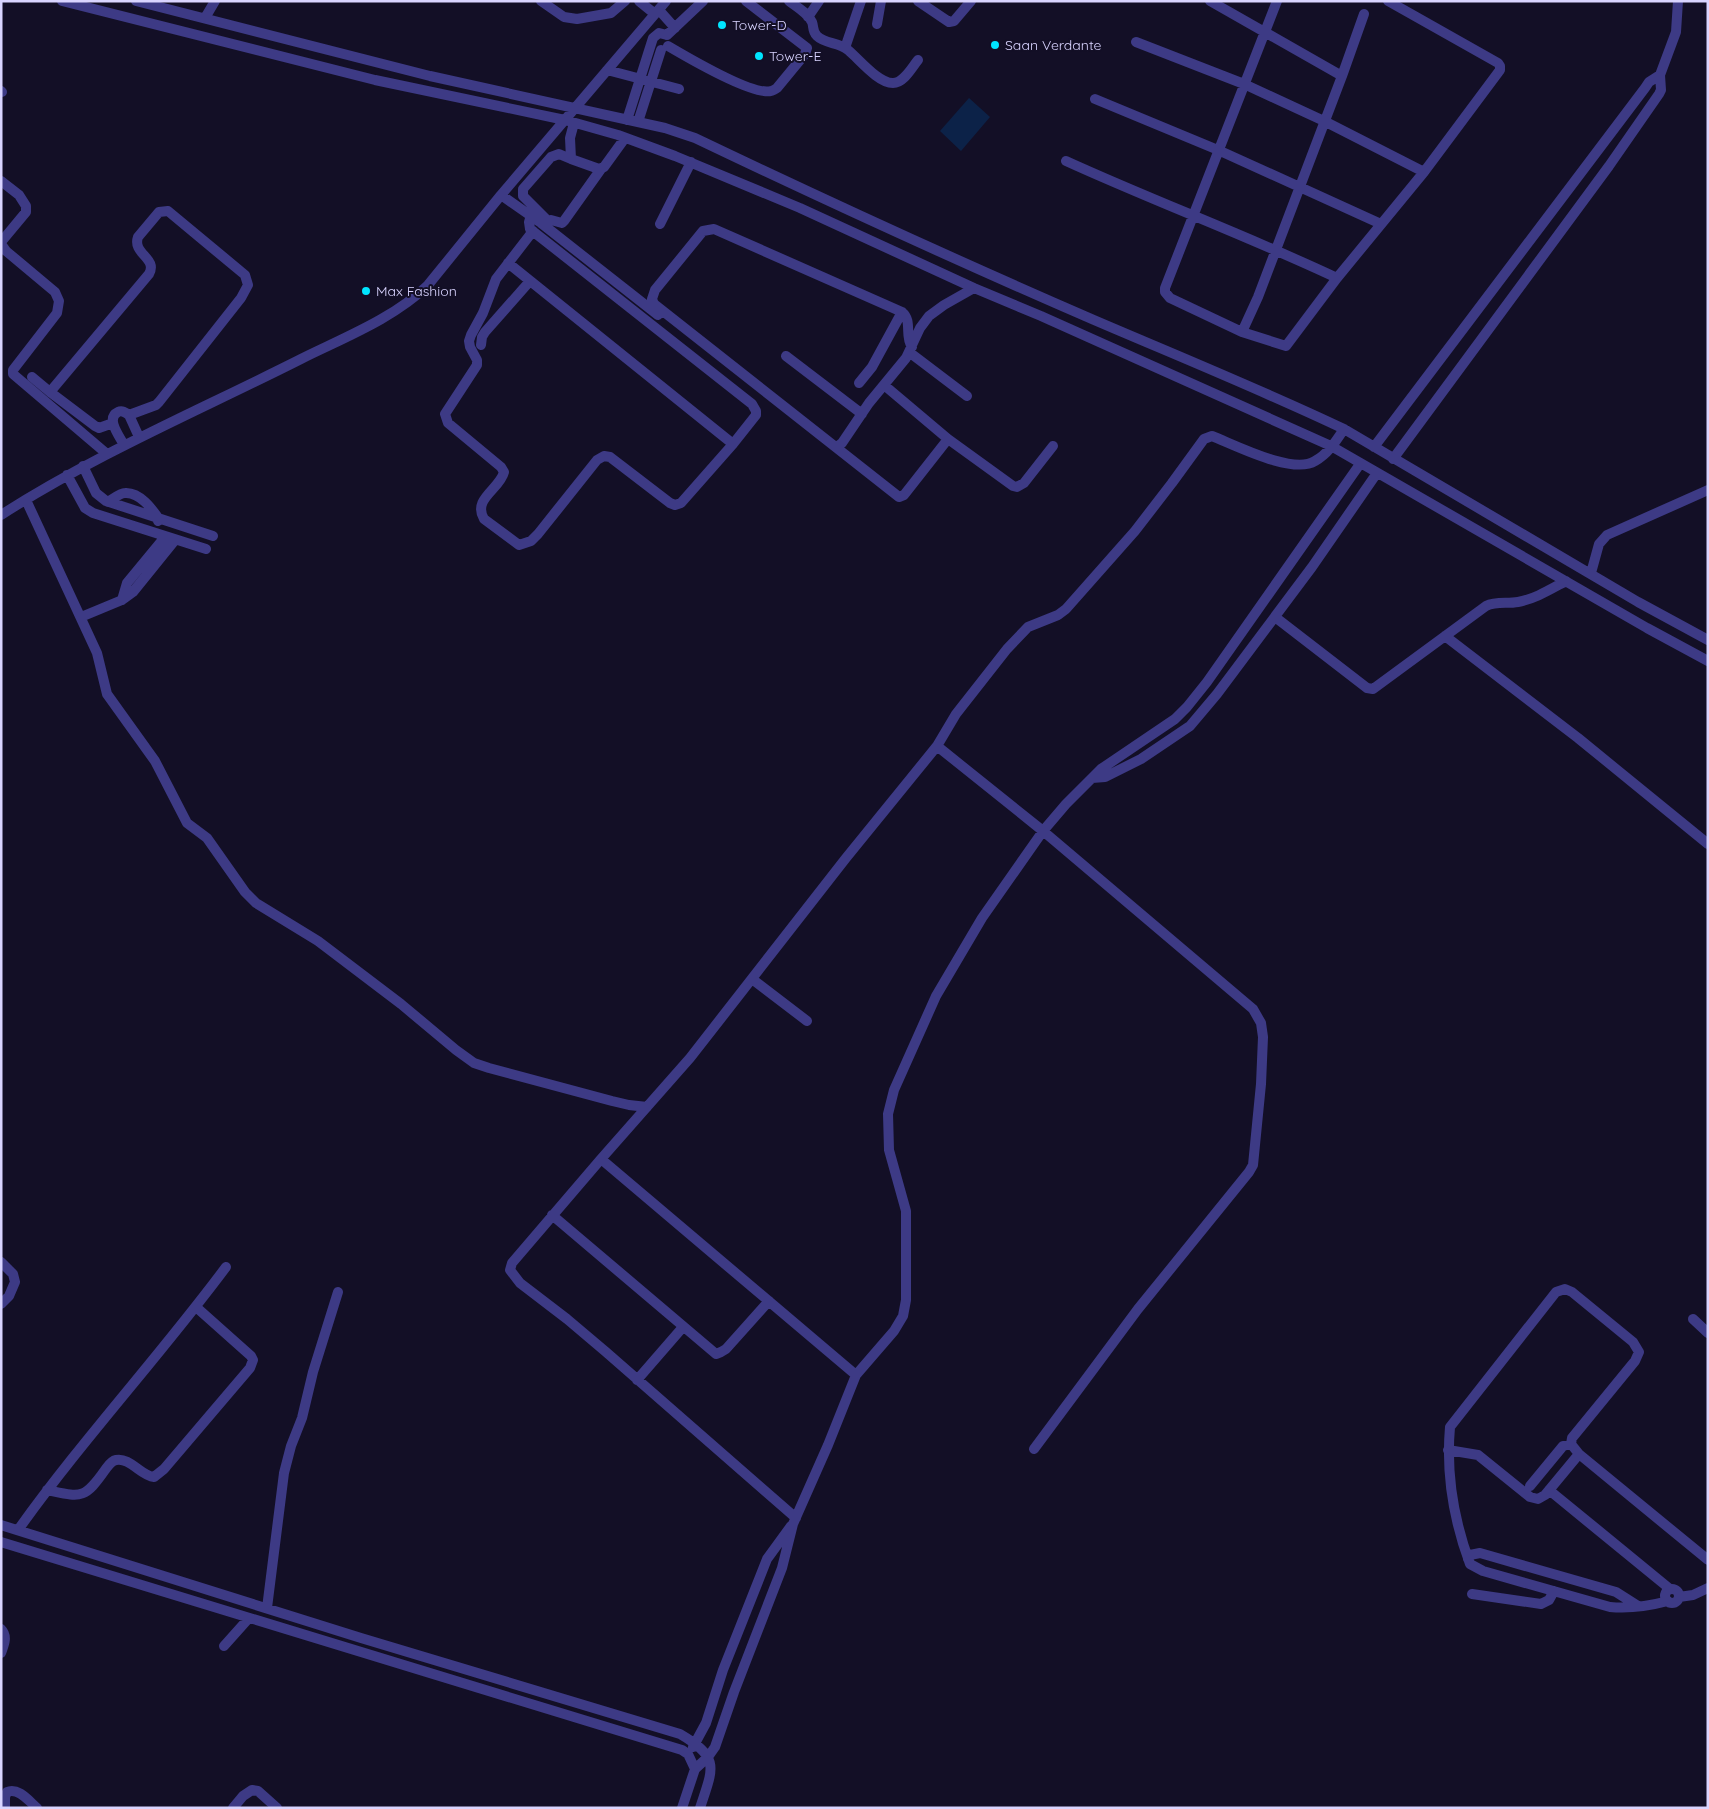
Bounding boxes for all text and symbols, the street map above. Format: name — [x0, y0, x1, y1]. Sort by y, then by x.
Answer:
place label: Tower-D — [732, 16, 787, 34]
marker: Tower-D — [716, 19, 728, 31]
place label: Saan Verdante — [1005, 36, 1102, 54]
marker: Saan Verdante — [989, 39, 1001, 51]
place label: Tower-E — [769, 47, 822, 65]
marker: Tower-E — [753, 50, 765, 62]
place label: Max Fashion — [376, 282, 457, 300]
marker: Max Fashion — [360, 285, 372, 297]

